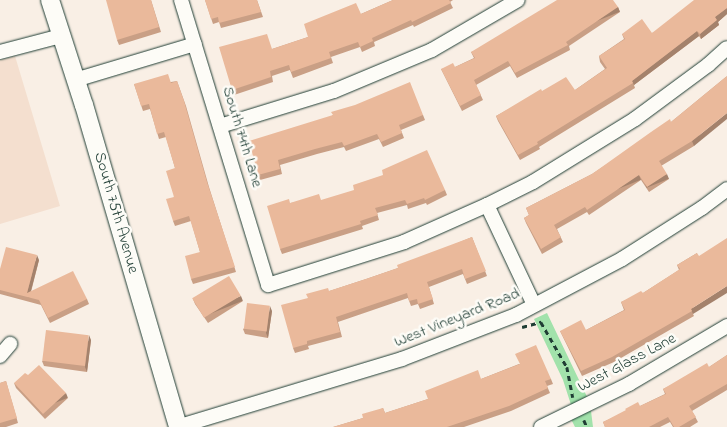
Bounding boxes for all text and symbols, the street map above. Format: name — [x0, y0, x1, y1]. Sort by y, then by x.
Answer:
street label: South 74th Lane — [218, 84, 266, 190]
street label: South 75th Avenue — [90, 150, 142, 276]
street label: West Vineyard Road — [391, 284, 523, 352]
street label: West Glass Lane — [575, 329, 679, 397]

